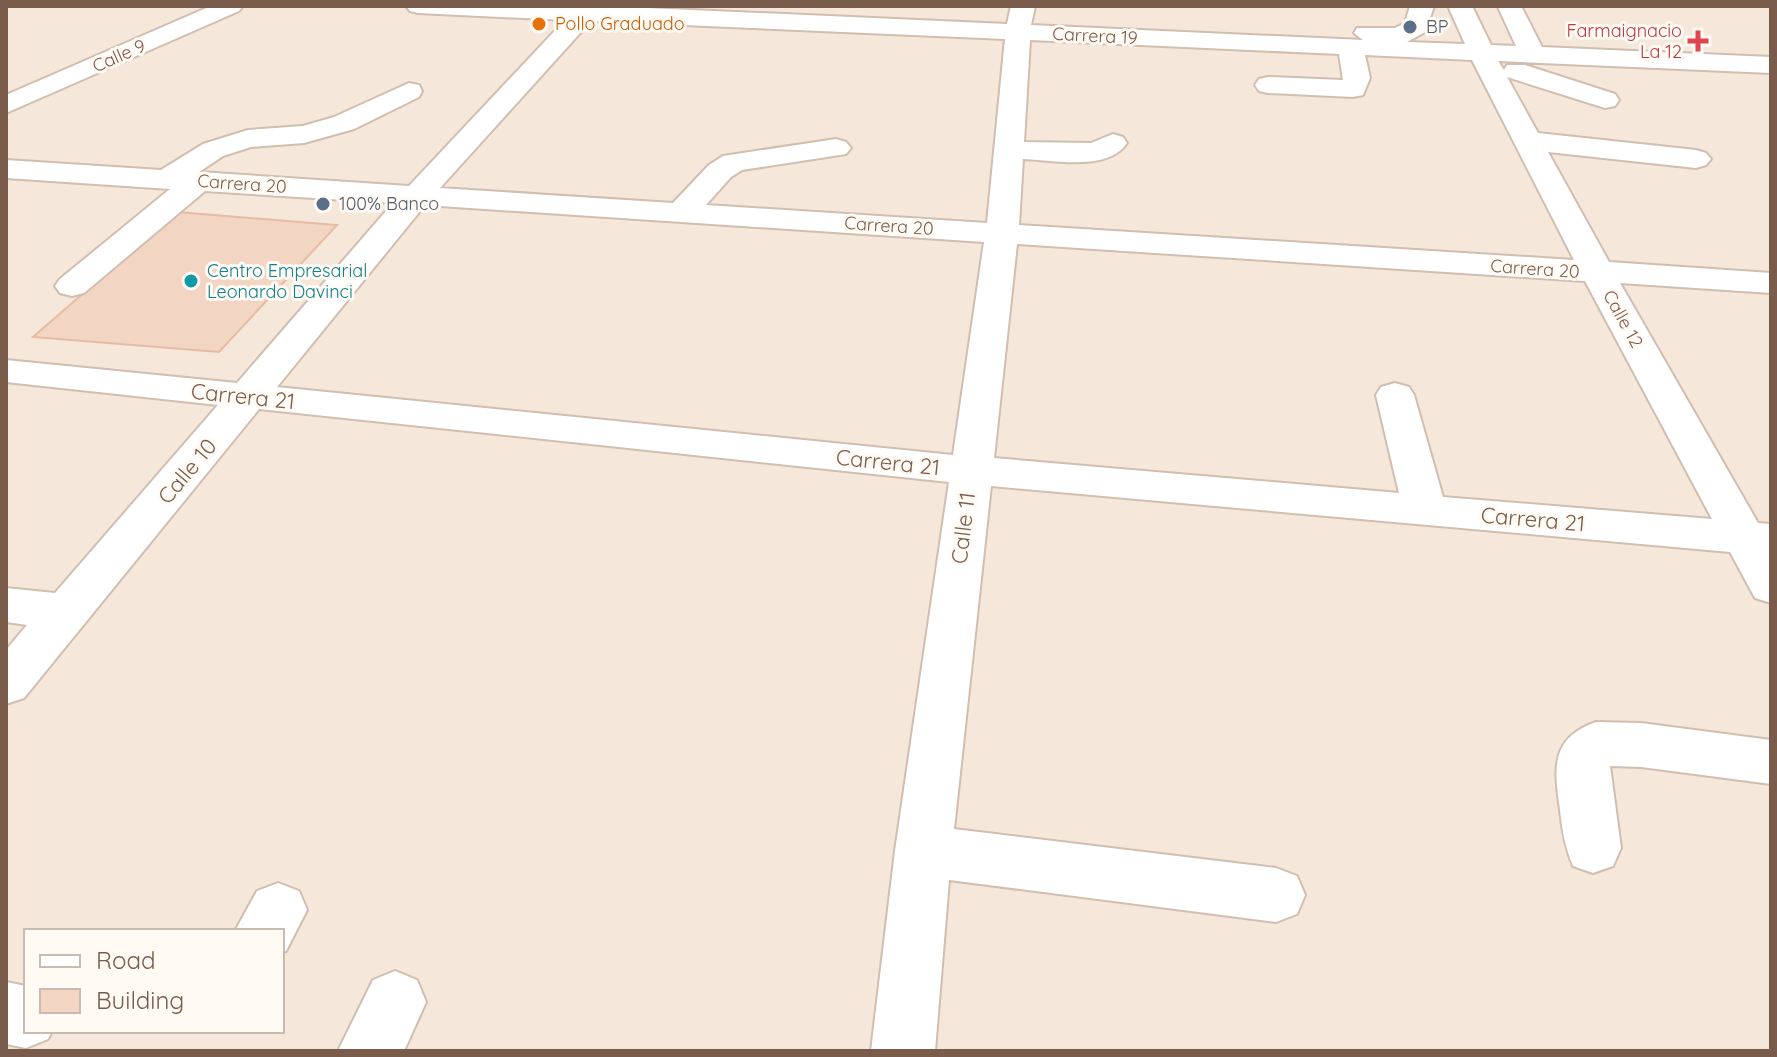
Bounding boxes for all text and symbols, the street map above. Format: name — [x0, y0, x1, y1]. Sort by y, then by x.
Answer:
place label: Pollo Graduado — [555, 12, 685, 35]
marker: Pollo Graduado — [530, 15, 548, 33]
place label: BP — [1426, 15, 1448, 38]
marker: BP — [1401, 18, 1419, 36]
place label: Farmaignacio La 12 — [1567, 19, 1682, 63]
street label: Carrera 19 — [1052, 22, 1138, 49]
marker: Farmaignacio La 12 — [1689, 32, 1707, 50]
street label: Calle 9 — [89, 34, 149, 77]
street label: Carrera 20 — [197, 169, 287, 198]
place label: 100% Banco — [339, 192, 439, 215]
marker: 100% Banco — [314, 195, 332, 213]
street label: Carrera 20 — [844, 211, 934, 240]
street label: Carrera 20 — [1490, 254, 1580, 283]
place label: Centro Empresarial Leonardo Davinci — [207, 259, 367, 303]
marker: Centro Empresarial Leonardo Davinci — [182, 272, 200, 290]
street label: Calle 12 — [1598, 286, 1649, 352]
street label: Carrera 21 — [190, 377, 296, 415]
street label: Calle 10 — [151, 432, 223, 510]
street label: Carrera 21 — [835, 443, 941, 481]
street label: Calle 11 — [945, 490, 981, 566]
street label: Carrera 21 — [1480, 501, 1586, 537]
legend — [24, 929, 284, 1033]
text: Road — [96, 945, 156, 975]
text: Building — [96, 985, 184, 1015]

